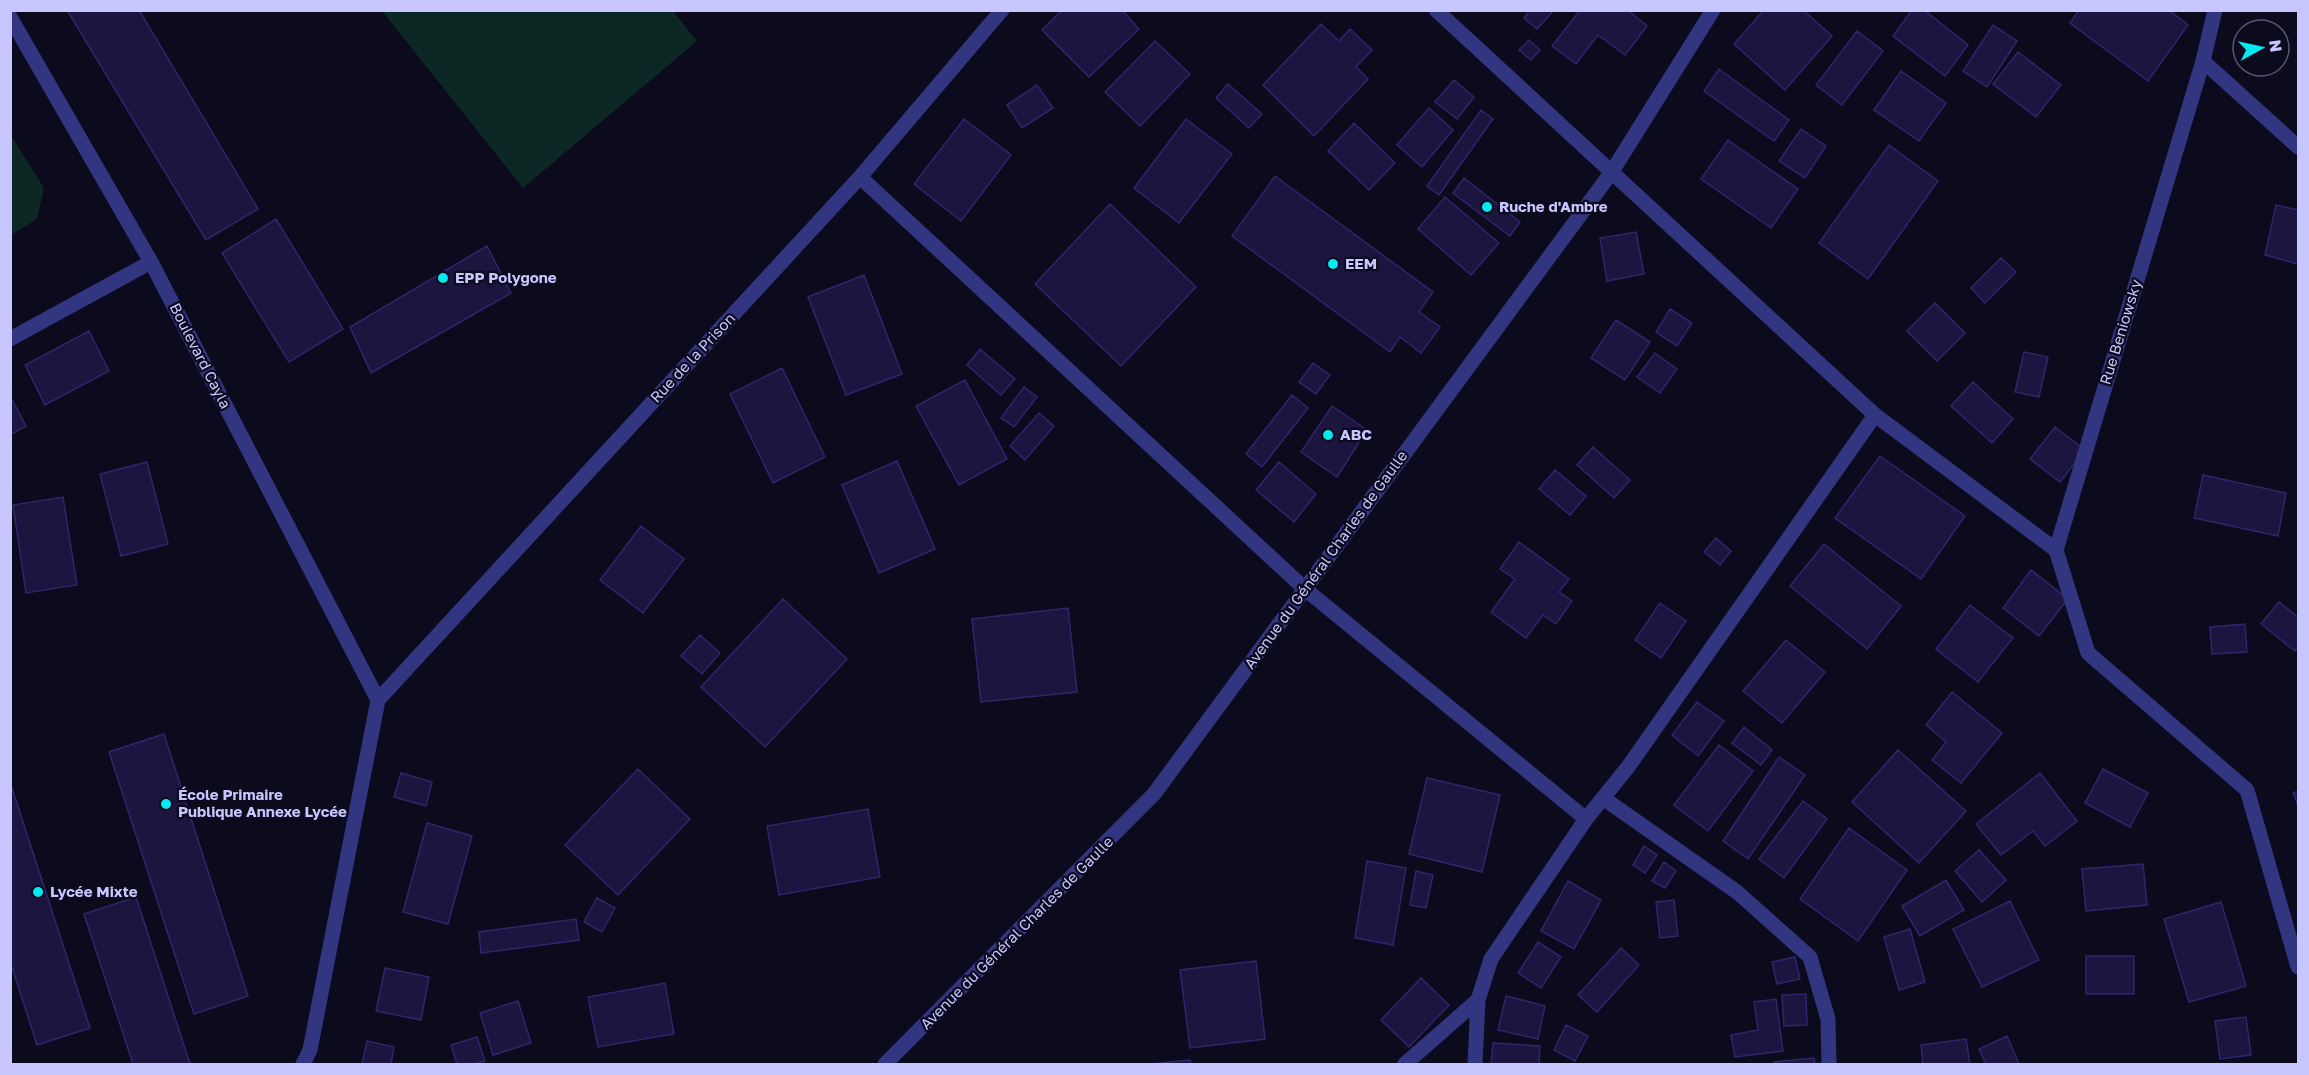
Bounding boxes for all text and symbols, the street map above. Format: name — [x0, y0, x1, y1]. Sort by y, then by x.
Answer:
north arrow — [2231, 18, 2291, 78]
text: N — [2265, 38, 2287, 53]
place label: Ruche d'Ambre — [1499, 197, 1608, 215]
marker: Ruche d'Ambre — [1480, 200, 1494, 214]
place label: EEM — [1345, 254, 1377, 272]
marker: EEM — [1326, 257, 1340, 271]
place label: EPP Polygone — [455, 268, 557, 286]
marker: EPP Polygone — [436, 271, 450, 285]
street label: Rue Beniowsky — [2095, 276, 2145, 387]
street label: Boulevard Cayla — [166, 300, 235, 411]
street label: Rue de la Prison — [646, 309, 738, 406]
place label: ABC — [1340, 425, 1372, 443]
marker: ABC — [1321, 428, 1335, 442]
street label: Avenue du Général Charles de Gaulle — [1240, 447, 1411, 672]
place label: École Primaire Publique Annexe Lycée — [178, 785, 347, 820]
marker: École Primaire Publique Annexe Lycée — [159, 797, 173, 811]
street label: Avenue du Général Charles de Gaulle — [916, 832, 1117, 1033]
place label: Lycée Mixte — [50, 882, 138, 900]
marker: Lycée Mixte — [31, 885, 45, 899]

